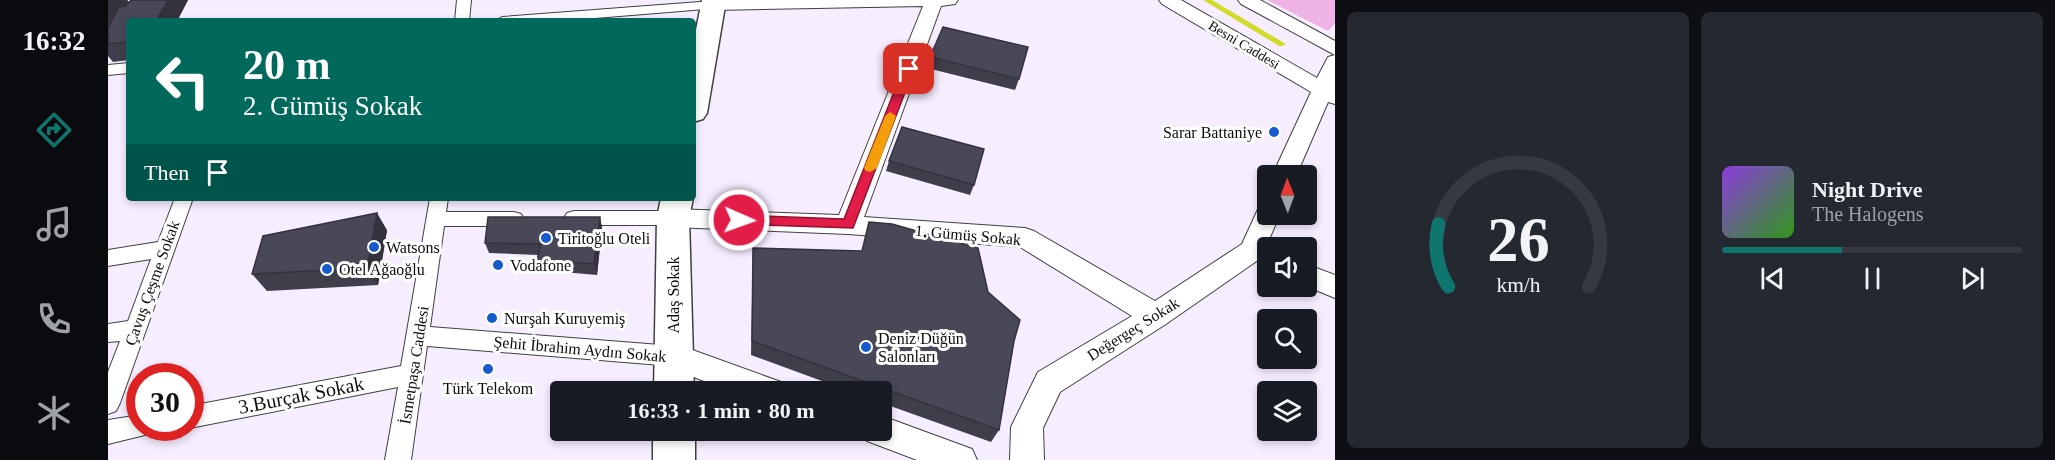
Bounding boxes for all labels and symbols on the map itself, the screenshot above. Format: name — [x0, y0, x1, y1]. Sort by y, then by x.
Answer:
street label: Besni Caddesi — [1206, 18, 1282, 72]
pin — [883, 43, 934, 94]
place label: Sarar Battaniye — [1163, 124, 1262, 142]
marker: Sarar Battaniye — [1267, 125, 1281, 139]
north arrow — [1257, 165, 1317, 225]
position arrow — [707, 188, 771, 252]
street label: Çavuş Çeşme Sokak — [122, 218, 183, 348]
street label: 1. Gümüş Sokak — [914, 222, 1022, 249]
place label: Tiritoğlu Oteli — [558, 230, 651, 248]
marker: Tiritoğlu Oteli — [539, 231, 553, 245]
place label: Watsons — [386, 239, 440, 256]
marker: Watsons — [367, 240, 381, 254]
place label: Vodafone — [510, 257, 571, 274]
street label: Adaş Sokak — [665, 257, 683, 333]
marker: Vodafone — [491, 258, 505, 272]
place label: Otel Ağaoğlu — [339, 261, 425, 279]
marker: Otel Ağaoğlu — [320, 262, 334, 276]
street label: Değergeç Sokak — [1084, 294, 1183, 365]
street label: İsmetpaşa Caddesi — [396, 304, 433, 426]
place label: Nurşah Kuruyemiş — [504, 310, 625, 328]
marker: Nurşah Kuruyemiş — [485, 311, 499, 325]
place label: Deniz Düğün Salonları — [878, 330, 964, 365]
street label: Şehit İbrahim Aydın Sokak — [493, 333, 667, 366]
marker: Deniz Düğün Salonları — [859, 340, 873, 354]
marker: Türk Telekom — [481, 362, 495, 376]
speed limit sign: 30 — [126, 363, 204, 441]
street label: 3.Burçak Sokak — [236, 372, 366, 419]
place label: Türk Telekom — [443, 380, 534, 397]

